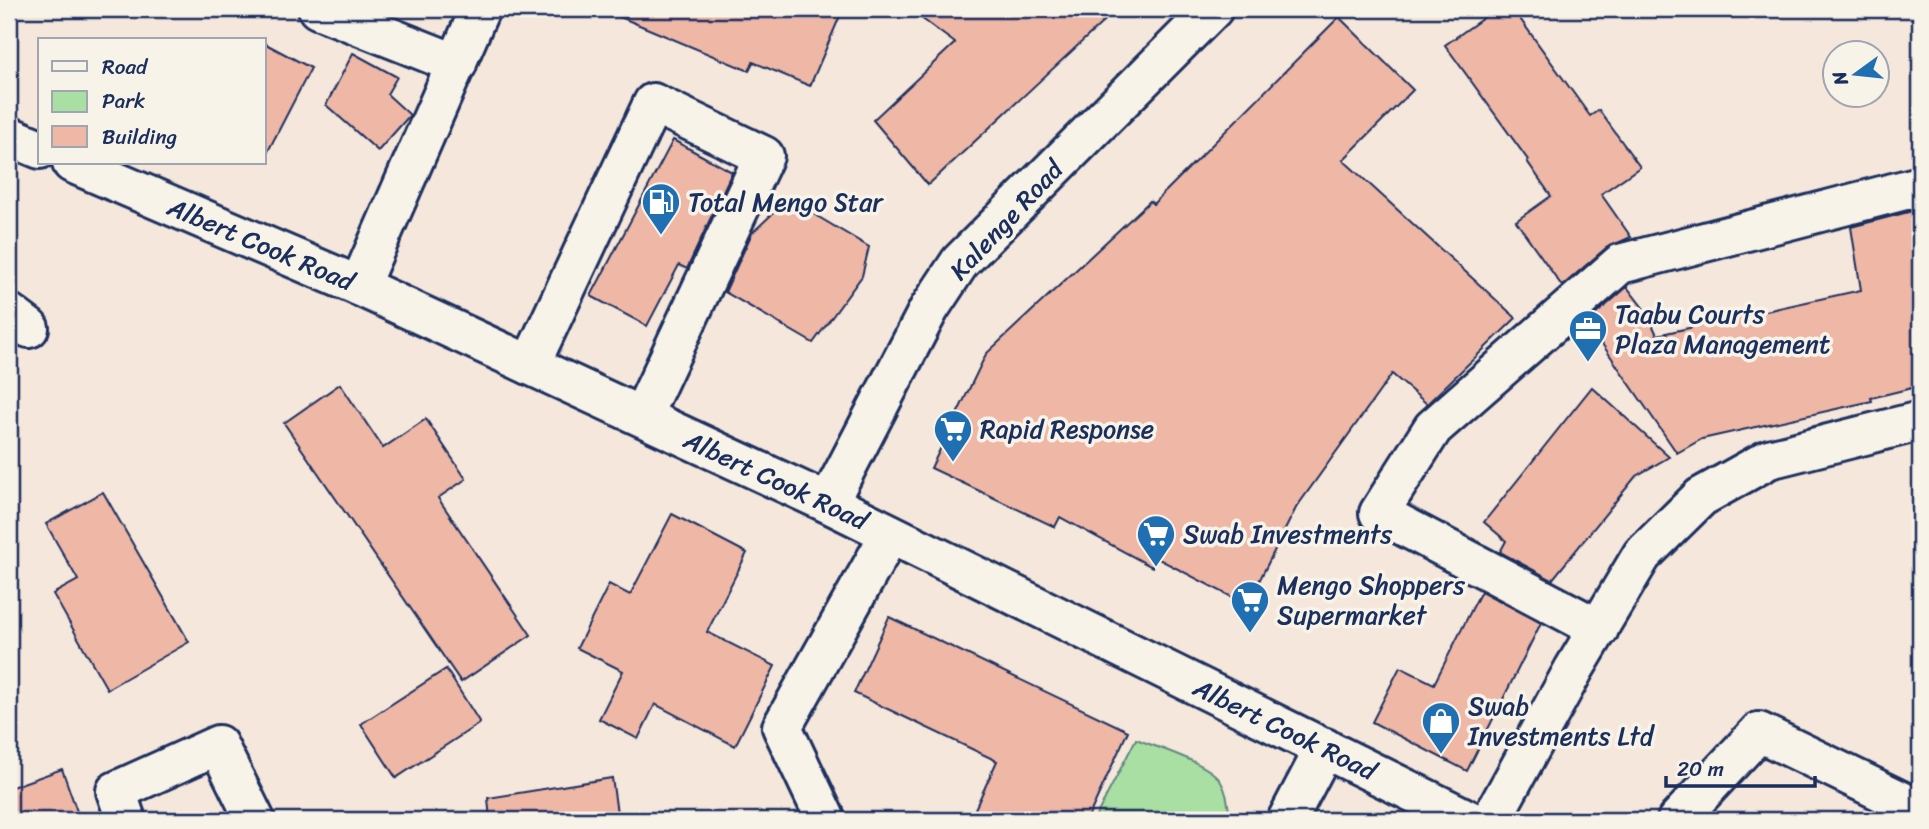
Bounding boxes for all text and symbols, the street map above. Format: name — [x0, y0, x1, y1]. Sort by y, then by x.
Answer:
legend — [38, 38, 266, 164]
north arrow — [1820, 38, 1890, 108]
text: Road — [102, 48, 149, 86]
text: N — [1822, 67, 1858, 90]
text: Park — [102, 82, 145, 120]
text: Building — [102, 118, 178, 156]
street label: Kalenge Road — [937, 147, 1076, 291]
place label: Total Mengo Star — [688, 179, 884, 225]
fuel station icon: Total Mengo Star — [640, 181, 682, 236]
street label: Albert Cook Road — [159, 184, 364, 305]
place label: Taabu Courts Plaza Management — [1615, 291, 1830, 367]
office icon: Taabu Courts Plaza Management — [1567, 308, 1609, 363]
place label: Rapid Response — [980, 406, 1154, 452]
supermarket icon: Rapid Response — [932, 408, 974, 463]
street label: Albert Cook Road — [675, 417, 878, 544]
place label: Swab Investments — [1183, 511, 1393, 557]
supermarket icon: Swab Investments — [1135, 513, 1177, 568]
place label: Mengo Shoppers Supermarket — [1277, 562, 1466, 638]
supermarket icon: Mengo Shoppers Supermarket — [1229, 579, 1271, 634]
street label: Albert Cook Road — [1185, 664, 1387, 794]
place label: Swab Investments Ltd — [1467, 683, 1656, 759]
shop icon: Swab Investments Ltd — [1420, 700, 1462, 755]
scale bar — [1666, 745, 1815, 789]
text: 20 m — [1677, 750, 1724, 788]

